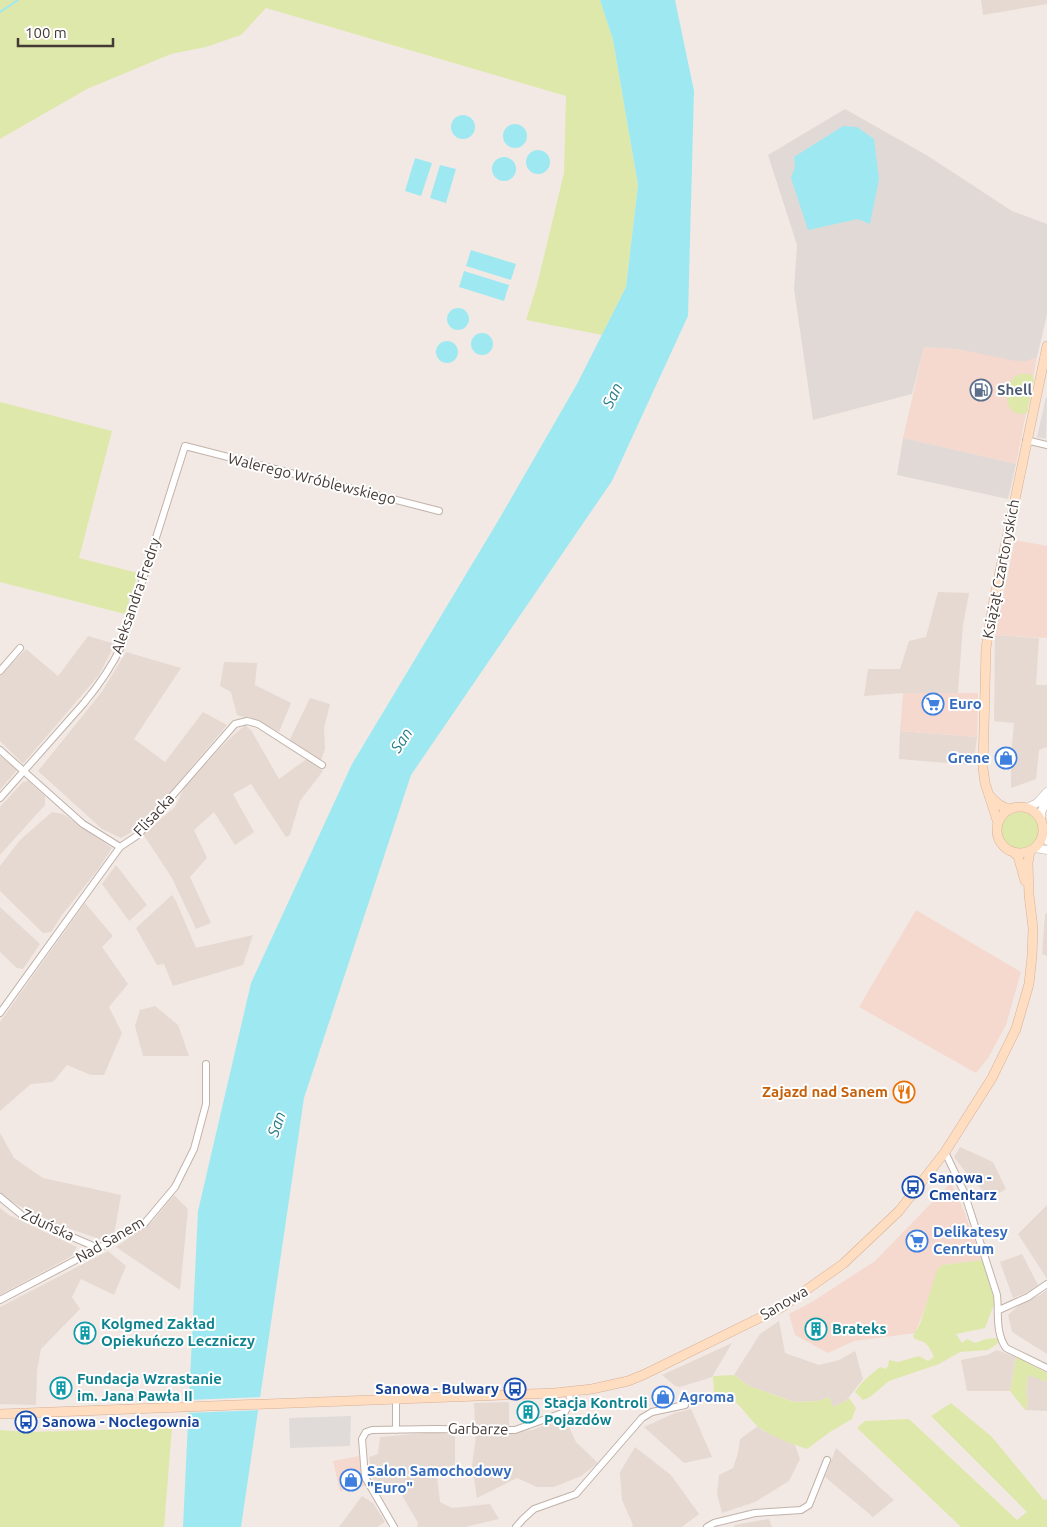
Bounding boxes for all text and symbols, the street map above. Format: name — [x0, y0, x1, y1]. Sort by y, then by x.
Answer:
scale bar — [18, 15, 112, 47]
text: 100 m — [25, 24, 67, 41]
fuel station icon: Shell — [969, 378, 993, 402]
water label: San — [598, 379, 626, 411]
place label: Shell — [997, 381, 1032, 398]
street label: Walerego Wróblewskiego — [226, 449, 398, 508]
street label: Książąt Czartoryskich — [979, 498, 1022, 640]
street label: Aleksandra Fredry — [108, 536, 163, 656]
supermarket icon: Euro — [921, 692, 945, 716]
place label: Euro — [949, 695, 982, 712]
water label: San — [386, 724, 416, 756]
shop icon: Grene — [994, 746, 1018, 770]
place label: Grene — [948, 749, 990, 766]
street label: Flisacka — [130, 790, 178, 839]
restaurant icon: Zajazd nad Sanem — [892, 1080, 916, 1104]
place label: Zajazd nad Sanem — [762, 1083, 888, 1100]
water label: San — [263, 1109, 289, 1140]
place label: Sanowa - Cmentarz — [929, 1169, 997, 1203]
bus stop icon: Sanowa - Cmentarz — [901, 1175, 925, 1199]
street label: Zduńska — [19, 1205, 77, 1244]
street label: Nad Sanem — [73, 1213, 147, 1266]
place label: Delikatesy Cenrtum — [933, 1223, 1008, 1257]
supermarket icon: Delikatesy Cenrtum — [905, 1229, 929, 1253]
street label: Sanowa — [757, 1282, 811, 1323]
place label: Kolgmed Zakład Opiekuńczo Leczniczy — [101, 1315, 255, 1349]
building icon: Brateks — [804, 1317, 828, 1341]
place label: Brateks — [832, 1320, 887, 1337]
building icon: Kolgmed Zakład Opiekuńczo Leczniczy — [73, 1321, 97, 1345]
place label: Fundacja Wzrastanie im. Jana Pawła II — [77, 1370, 222, 1404]
building icon: Fundacja Wzrastanie im. Jana Pawła II — [49, 1376, 73, 1400]
bus stop icon: Sanowa - Bulwary — [503, 1377, 527, 1401]
place label: Sanowa - Bulwary — [375, 1380, 499, 1397]
shop icon: Agroma — [651, 1385, 675, 1409]
place label: Agroma — [679, 1388, 734, 1405]
place label: Stacja Kontroli Pojazdów — [544, 1394, 648, 1428]
building icon: Stacja Kontroli Pojazdów — [516, 1400, 540, 1424]
bus stop icon: Sanowa - Noclegownia — [14, 1410, 38, 1434]
place label: Sanowa - Noclegownia — [42, 1413, 200, 1430]
street label: Garbarze — [448, 1419, 508, 1438]
place label: Salon Samochodowy "Euro" — [367, 1462, 512, 1496]
shop icon: Salon Samochodowy "Euro" — [339, 1468, 363, 1492]

